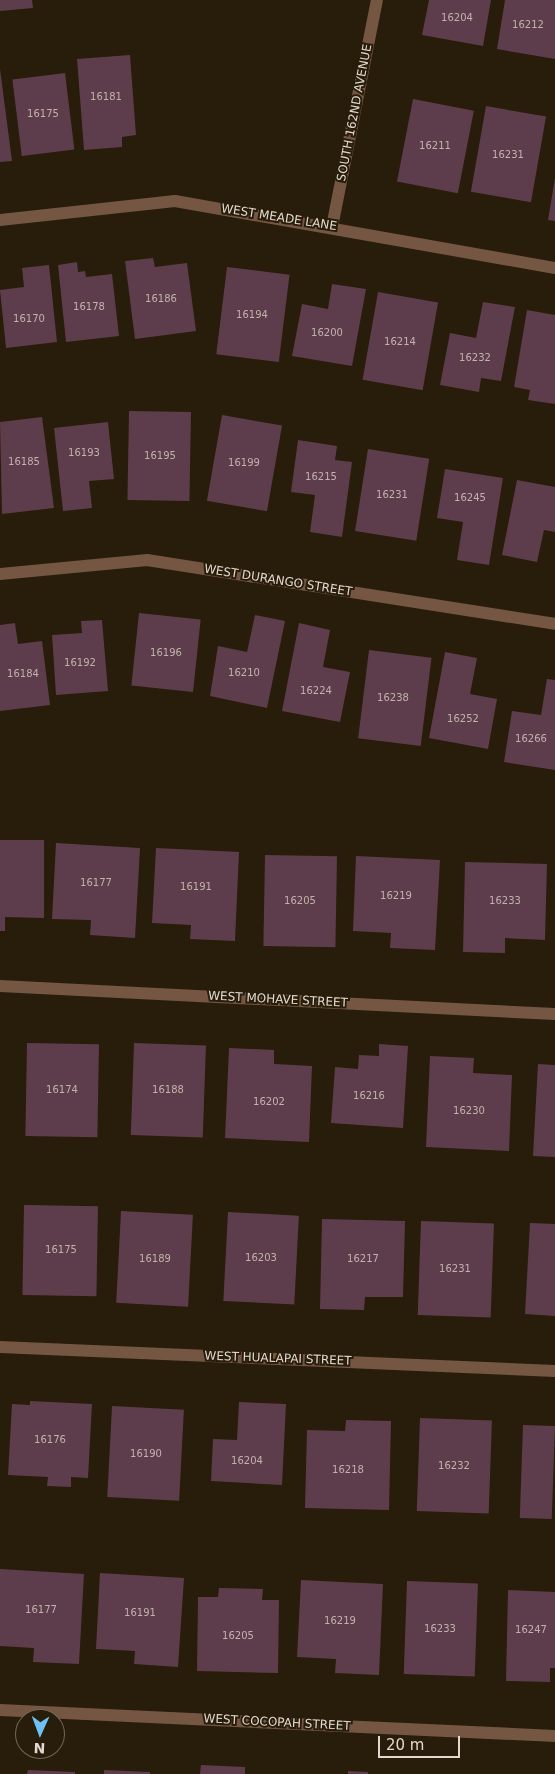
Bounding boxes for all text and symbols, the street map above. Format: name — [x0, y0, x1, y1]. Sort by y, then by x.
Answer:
house number: 16204 — [441, 12, 473, 24]
house number: 16212 — [512, 19, 544, 31]
street label: SOUTH 162ND AVENUE — [335, 43, 375, 183]
house number: 16181 — [90, 91, 122, 103]
house number: 16175 — [27, 108, 59, 120]
house number: 16211 — [419, 140, 451, 152]
house number: 16231 — [492, 149, 524, 161]
street label: WEST MEADE LANE — [220, 202, 338, 234]
house number: 16186 — [145, 293, 177, 305]
house number: 16178 — [73, 301, 105, 313]
house number: 16194 — [236, 309, 268, 321]
house number: 16170 — [13, 313, 45, 325]
house number: 16200 — [311, 327, 343, 339]
house number: 16214 — [384, 336, 416, 348]
house number: 16232 — [459, 352, 491, 364]
house number: 16193 — [68, 447, 100, 459]
house number: 16195 — [144, 450, 176, 462]
house number: 16185 — [8, 456, 40, 468]
house number: 16199 — [228, 457, 260, 469]
house number: 16215 — [305, 471, 337, 483]
house number: 16231 — [376, 489, 408, 501]
house number: 16245 — [454, 492, 486, 504]
street label: WEST DURANGO STREET — [203, 562, 353, 600]
house number: 16196 — [150, 647, 182, 659]
house number: 16192 — [64, 657, 96, 669]
house number: 16210 — [228, 667, 260, 679]
house number: 16184 — [7, 668, 39, 680]
house number: 16224 — [300, 685, 332, 697]
house number: 16238 — [377, 692, 409, 704]
house number: 16252 — [447, 713, 479, 725]
house number: 16266 — [515, 733, 547, 745]
house number: 16177 — [80, 877, 112, 889]
house number: 16191 — [180, 881, 212, 893]
house number: 16219 — [380, 890, 412, 902]
house number: 16205 — [284, 895, 316, 907]
house number: 16233 — [489, 895, 521, 907]
street label: WEST MOHAVE STREET — [208, 989, 348, 1011]
house number: 16174 — [46, 1084, 78, 1096]
house number: 16188 — [152, 1084, 184, 1096]
house number: 16216 — [353, 1090, 385, 1102]
house number: 16202 — [253, 1096, 285, 1108]
house number: 16230 — [453, 1105, 485, 1117]
house number: 16175 — [45, 1244, 77, 1256]
house number: 16203 — [245, 1252, 277, 1264]
house number: 16189 — [139, 1253, 171, 1265]
house number: 16217 — [347, 1253, 379, 1265]
house number: 16231 — [439, 1263, 471, 1275]
street label: WEST HUALAPAI STREET — [204, 1349, 352, 1369]
house number: 16176 — [34, 1434, 66, 1446]
house number: 16190 — [130, 1448, 162, 1460]
house number: 16204 — [231, 1455, 263, 1467]
house number: 16232 — [438, 1460, 470, 1472]
house number: 16218 — [332, 1464, 364, 1476]
house number: 16177 — [25, 1604, 57, 1616]
house number: 16191 — [124, 1607, 156, 1619]
house number: 16219 — [324, 1615, 356, 1627]
house number: 16233 — [424, 1623, 456, 1635]
house number: 16247 — [515, 1624, 547, 1636]
house number: 16205 — [222, 1630, 254, 1642]
north arrow — [15, 1709, 65, 1759]
street label: WEST COCOPAH STREET — [203, 1712, 351, 1734]
scale bar — [380, 1726, 462, 1758]
text: 20 m — [386, 1736, 424, 1754]
text: N — [33, 1740, 46, 1756]

